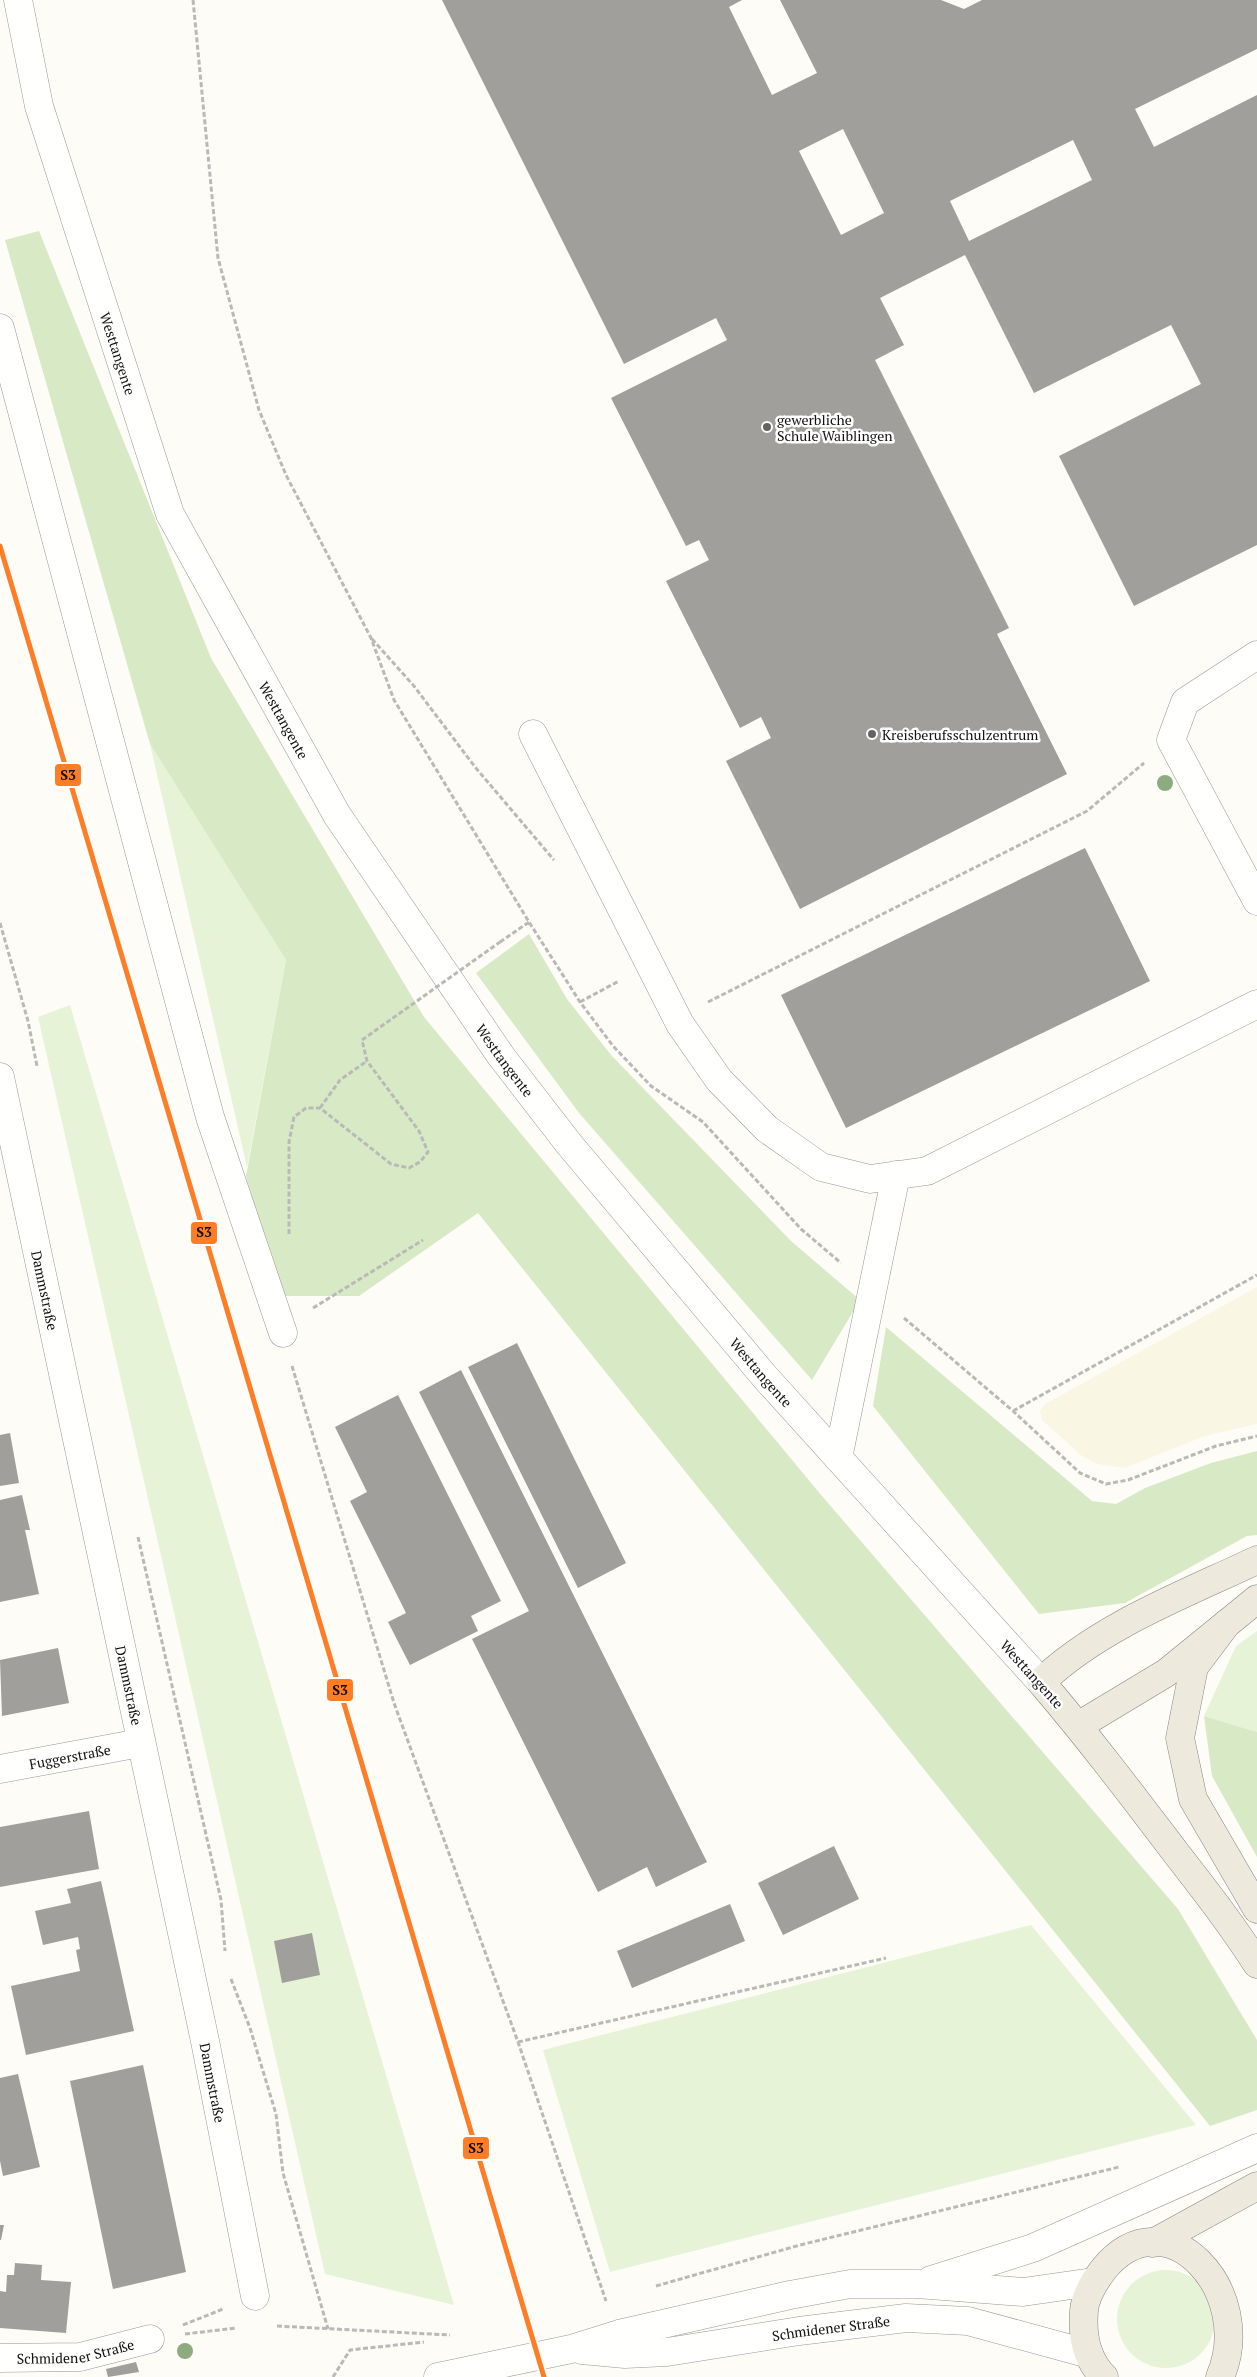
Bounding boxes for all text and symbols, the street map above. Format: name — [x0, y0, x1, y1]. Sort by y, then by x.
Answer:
street label: Westtangente — [96, 310, 141, 397]
place label: gewerbliche Schule Waiblingen — [777, 410, 893, 445]
marker: gewerbliche Schule Waiblingen — [761, 421, 773, 433]
street label: Westtangente — [255, 678, 313, 762]
place label: Kreisberufsschulzentrum — [882, 725, 1038, 744]
marker: Kreisberufsschulzentrum — [866, 728, 878, 740]
line badge: S3 — [54, 763, 82, 787]
text: S3 — [60, 765, 76, 784]
street label: Westtangente — [472, 1020, 538, 1100]
line badge: S3 — [190, 1221, 218, 1245]
text: S3 — [196, 1222, 212, 1241]
street label: Dammstraße — [28, 1249, 63, 1332]
street label: Westtangente — [726, 1333, 797, 1411]
street label: Westtangente — [996, 1636, 1068, 1712]
street label: Dammstraße — [112, 1644, 147, 1727]
line badge: S3 — [326, 1678, 354, 1702]
text: S3 — [332, 1680, 348, 1699]
street label: Fuggerstraße — [27, 1739, 112, 1773]
street label: Dammstraße — [196, 2041, 230, 2124]
line badge: S3 — [462, 2136, 490, 2160]
text: S3 — [468, 2138, 484, 2157]
street label: Schmidener Straße — [771, 2311, 891, 2345]
street label: Schmidener Straße — [17, 2334, 136, 2367]

